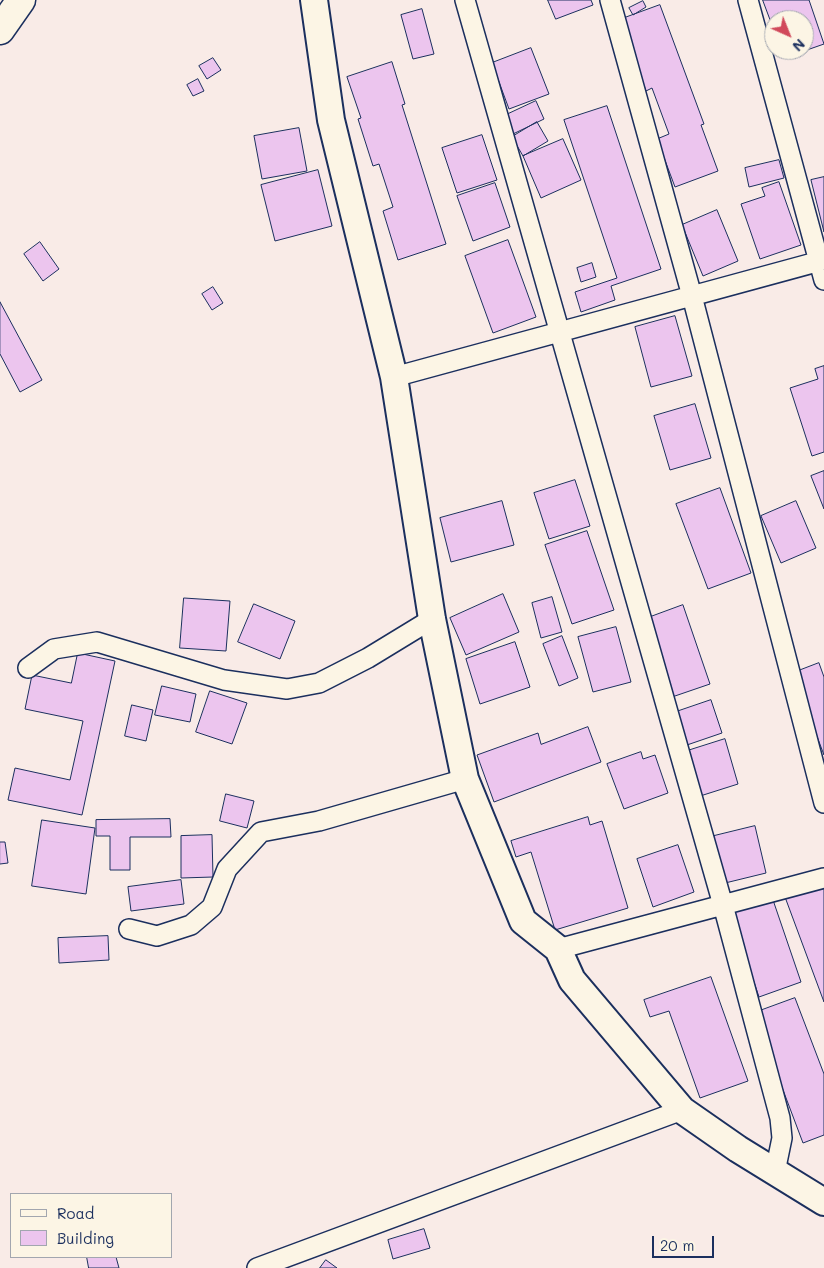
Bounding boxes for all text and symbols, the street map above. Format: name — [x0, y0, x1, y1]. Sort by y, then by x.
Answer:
north arrow — [764, 10, 814, 60]
text: N — [789, 35, 810, 56]
legend — [10, 1193, 172, 1258]
text: Road — [57, 1203, 94, 1223]
scale bar — [654, 1226, 716, 1258]
text: Building — [57, 1228, 114, 1248]
text: 20 m — [660, 1235, 694, 1255]

